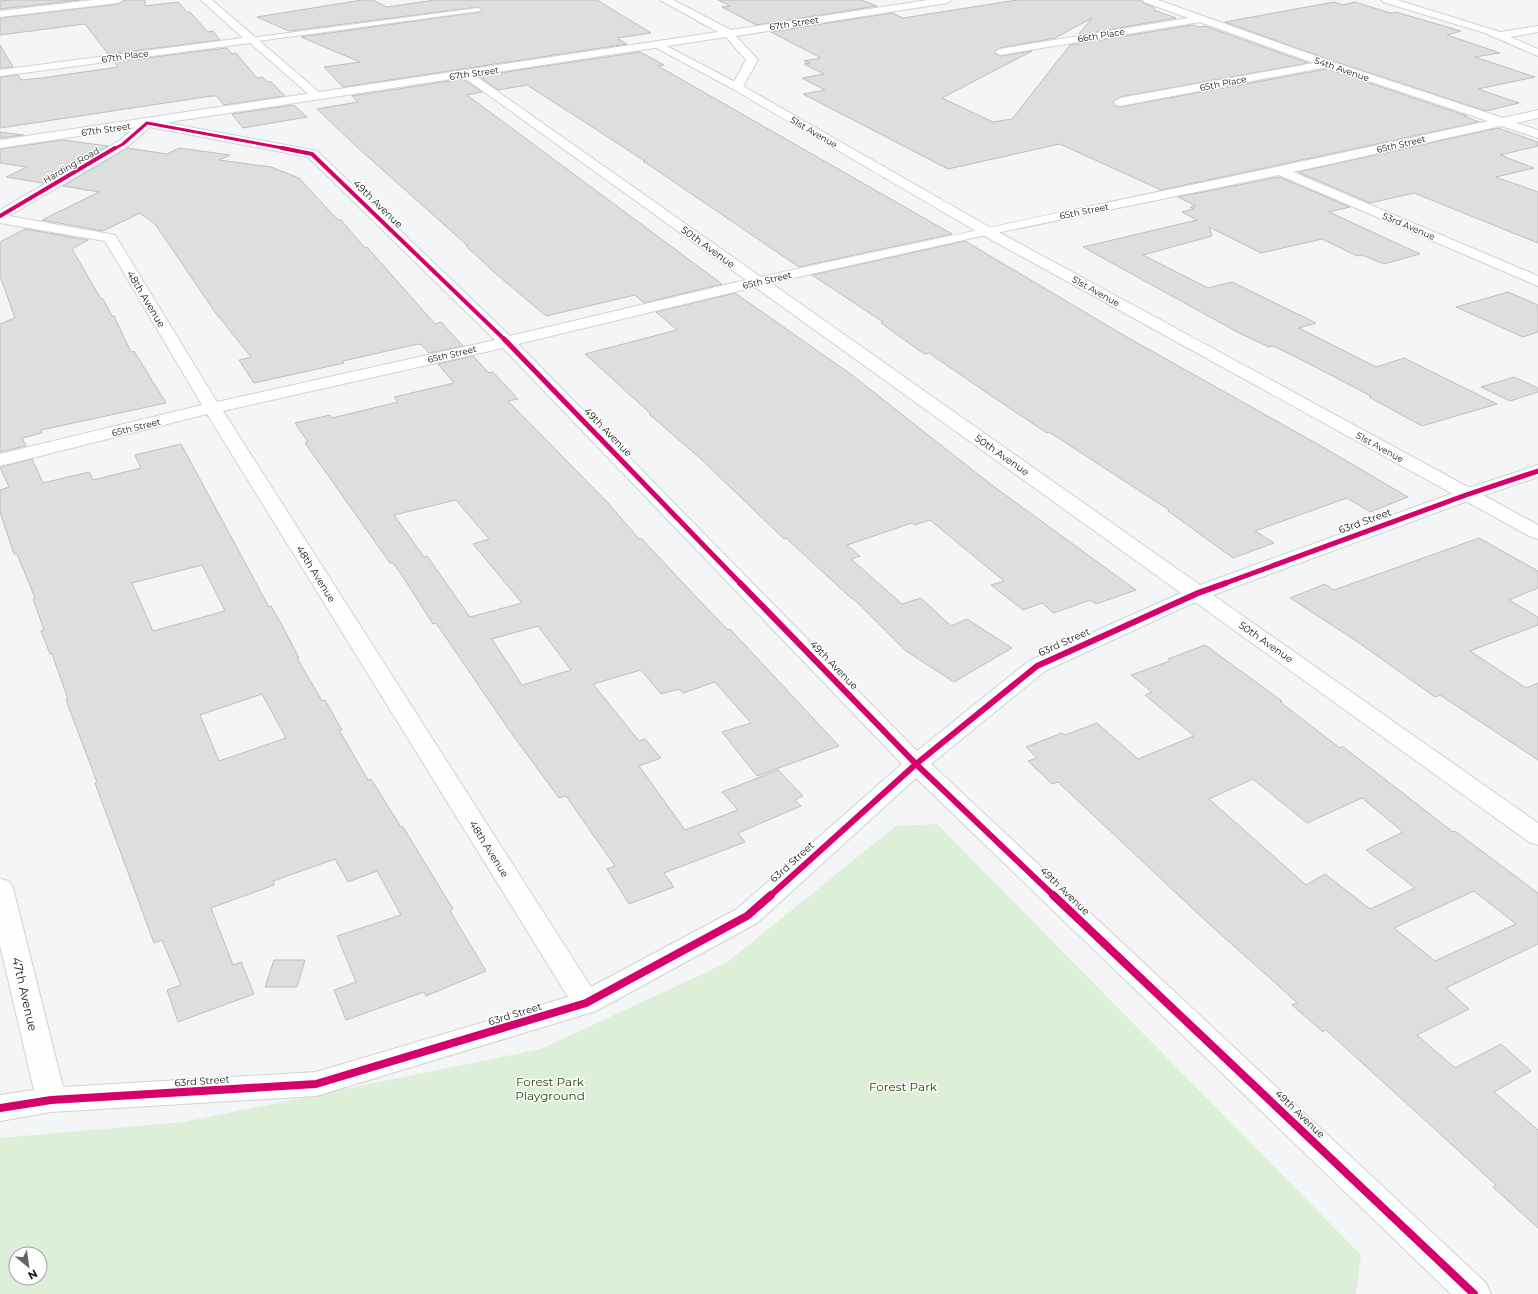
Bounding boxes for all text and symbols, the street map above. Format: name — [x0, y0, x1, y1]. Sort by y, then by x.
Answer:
street label: 67th Street — [769, 14, 820, 32]
street label: 66th Place — [1077, 26, 1126, 44]
street label: 67th Place — [101, 47, 150, 65]
street label: 54th Avenue — [1313, 55, 1371, 84]
street label: 67th Street — [449, 64, 500, 82]
street label: 65th Place — [1199, 73, 1248, 93]
street label: 51st Avenue — [788, 114, 840, 150]
street label: 67th Street — [81, 120, 132, 138]
street label: 65th Street — [1375, 133, 1427, 155]
street label: Harding Road — [41, 145, 101, 185]
street label: 49th Avenue — [350, 177, 406, 231]
street label: 65th Street — [1058, 201, 1110, 221]
street label: 53rd Avenue — [1381, 210, 1437, 242]
street label: 50th Avenue — [678, 223, 738, 271]
street label: 48th Avenue — [124, 268, 168, 330]
street label: 65th Street — [741, 269, 793, 291]
street label: 51st Avenue — [1070, 273, 1122, 309]
street label: 65th Street — [426, 343, 478, 365]
street label: 49th Avenue — [581, 404, 635, 460]
street label: 65th Street — [110, 416, 162, 438]
street label: 51st Avenue — [1354, 429, 1406, 465]
street label: 50th Avenue — [972, 431, 1032, 479]
street label: 63rd Street — [1337, 505, 1393, 537]
street label: 48th Avenue — [293, 543, 339, 605]
street label: 50th Avenue — [1236, 618, 1296, 666]
street label: 63rd Street — [1036, 625, 1092, 659]
street label: 49th Avenue — [807, 637, 861, 693]
street label: 48th Avenue — [466, 818, 512, 880]
street label: 63rd Street — [767, 839, 817, 885]
street label: 49th Avenue — [1037, 864, 1093, 918]
street label: 47th Avenue — [9, 955, 41, 1033]
street label: 63rd Street — [487, 1000, 543, 1028]
street label: 63rd Street — [174, 1073, 230, 1089]
park label: Forest Park Playground — [515, 1074, 585, 1103]
park label: Forest Park — [869, 1079, 938, 1094]
street label: 49th Avenue — [1272, 1087, 1328, 1141]
north arrow — [8, 1246, 48, 1286]
text: N — [26, 1266, 40, 1283]

